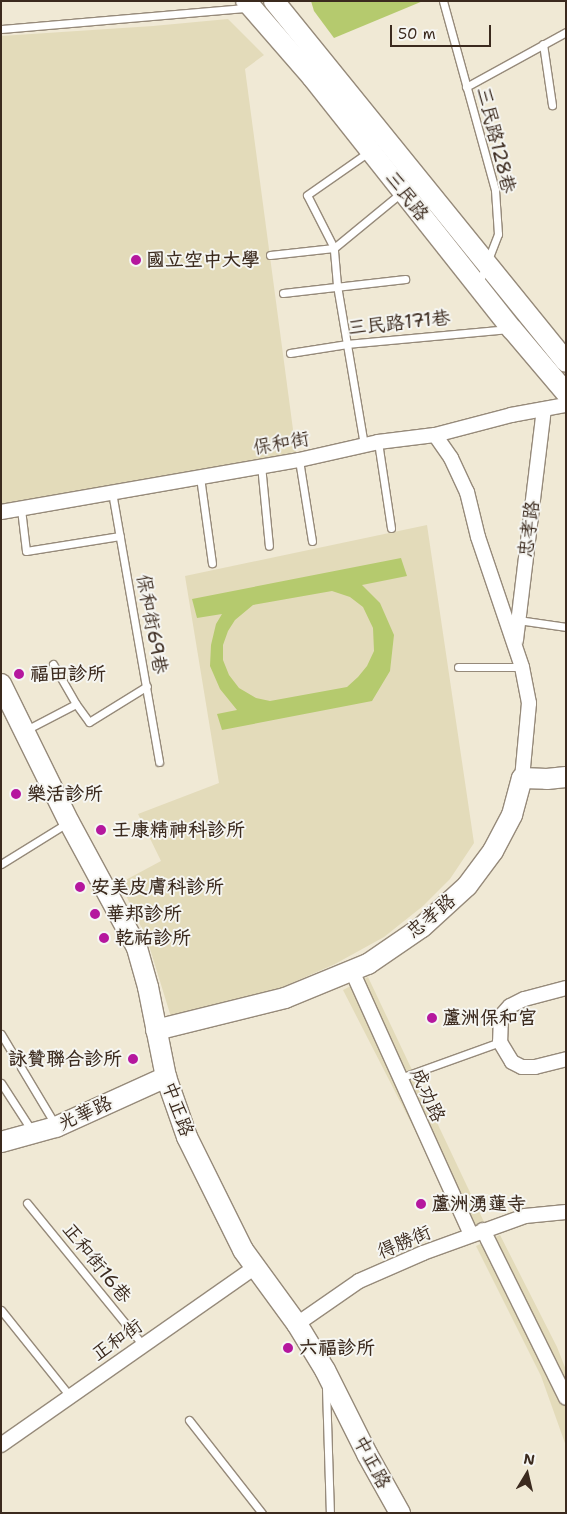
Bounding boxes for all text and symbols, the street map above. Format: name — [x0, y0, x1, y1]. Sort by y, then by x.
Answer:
scale bar — [392, 15, 493, 47]
text: 50 m — [398, 24, 436, 44]
street label: 三民路128巷 — [472, 84, 520, 196]
street label: 三民路 — [380, 167, 434, 225]
place label: 國立空中大學 — [146, 249, 260, 271]
marker: 國立空中大學 — [130, 254, 142, 266]
street label: 三民路171巷 — [346, 306, 452, 340]
street label: 保和街 — [251, 427, 311, 459]
street label: 忠孝路 — [514, 499, 544, 559]
street label: 保和街69巷 — [132, 572, 172, 676]
place label: 福田診所 — [30, 663, 106, 685]
marker: 福田診所 — [12, 667, 26, 681]
place label: 樂活診所 — [27, 783, 103, 805]
marker: 樂活診所 — [9, 787, 23, 801]
place label: 壬康精神科診所 — [112, 819, 245, 841]
marker: 壬康精神科診所 — [94, 823, 108, 837]
place label: 安美皮膚科診所 — [91, 876, 224, 898]
marker: 安美皮膚科診所 — [73, 880, 87, 894]
street label: 忠孝路 — [402, 889, 460, 943]
place label: 華邦診所 — [106, 903, 182, 925]
marker: 華邦診所 — [88, 907, 102, 921]
place label: 乾祐診所 — [115, 927, 191, 949]
marker: 乾祐診所 — [97, 931, 111, 945]
place label: 蘆洲保和宮 — [442, 1007, 537, 1029]
marker: 蘆洲保和宮 — [426, 1012, 438, 1024]
place label: 詠贊聯合診所 — [8, 1048, 122, 1070]
marker: 詠贊聯合診所 — [126, 1052, 140, 1066]
street label: 成功路 — [406, 1064, 450, 1126]
street label: 中正路 — [158, 1078, 198, 1140]
street label: 光華路 — [54, 1091, 116, 1135]
place label: 蘆洲湧蓮寺 — [431, 1193, 526, 1215]
marker: 蘆洲湧蓮寺 — [415, 1198, 427, 1210]
street label: 正和街16巷 — [58, 1218, 136, 1308]
street label: 得勝街 — [373, 1220, 435, 1264]
street label: 正和街 — [87, 1314, 147, 1366]
place label: 六福診所 — [299, 1337, 375, 1359]
marker: 六福診所 — [281, 1341, 295, 1355]
street label: 中正路 — [349, 1431, 395, 1493]
north arrow — [502, 1449, 552, 1499]
text: N — [522, 1449, 536, 1469]

